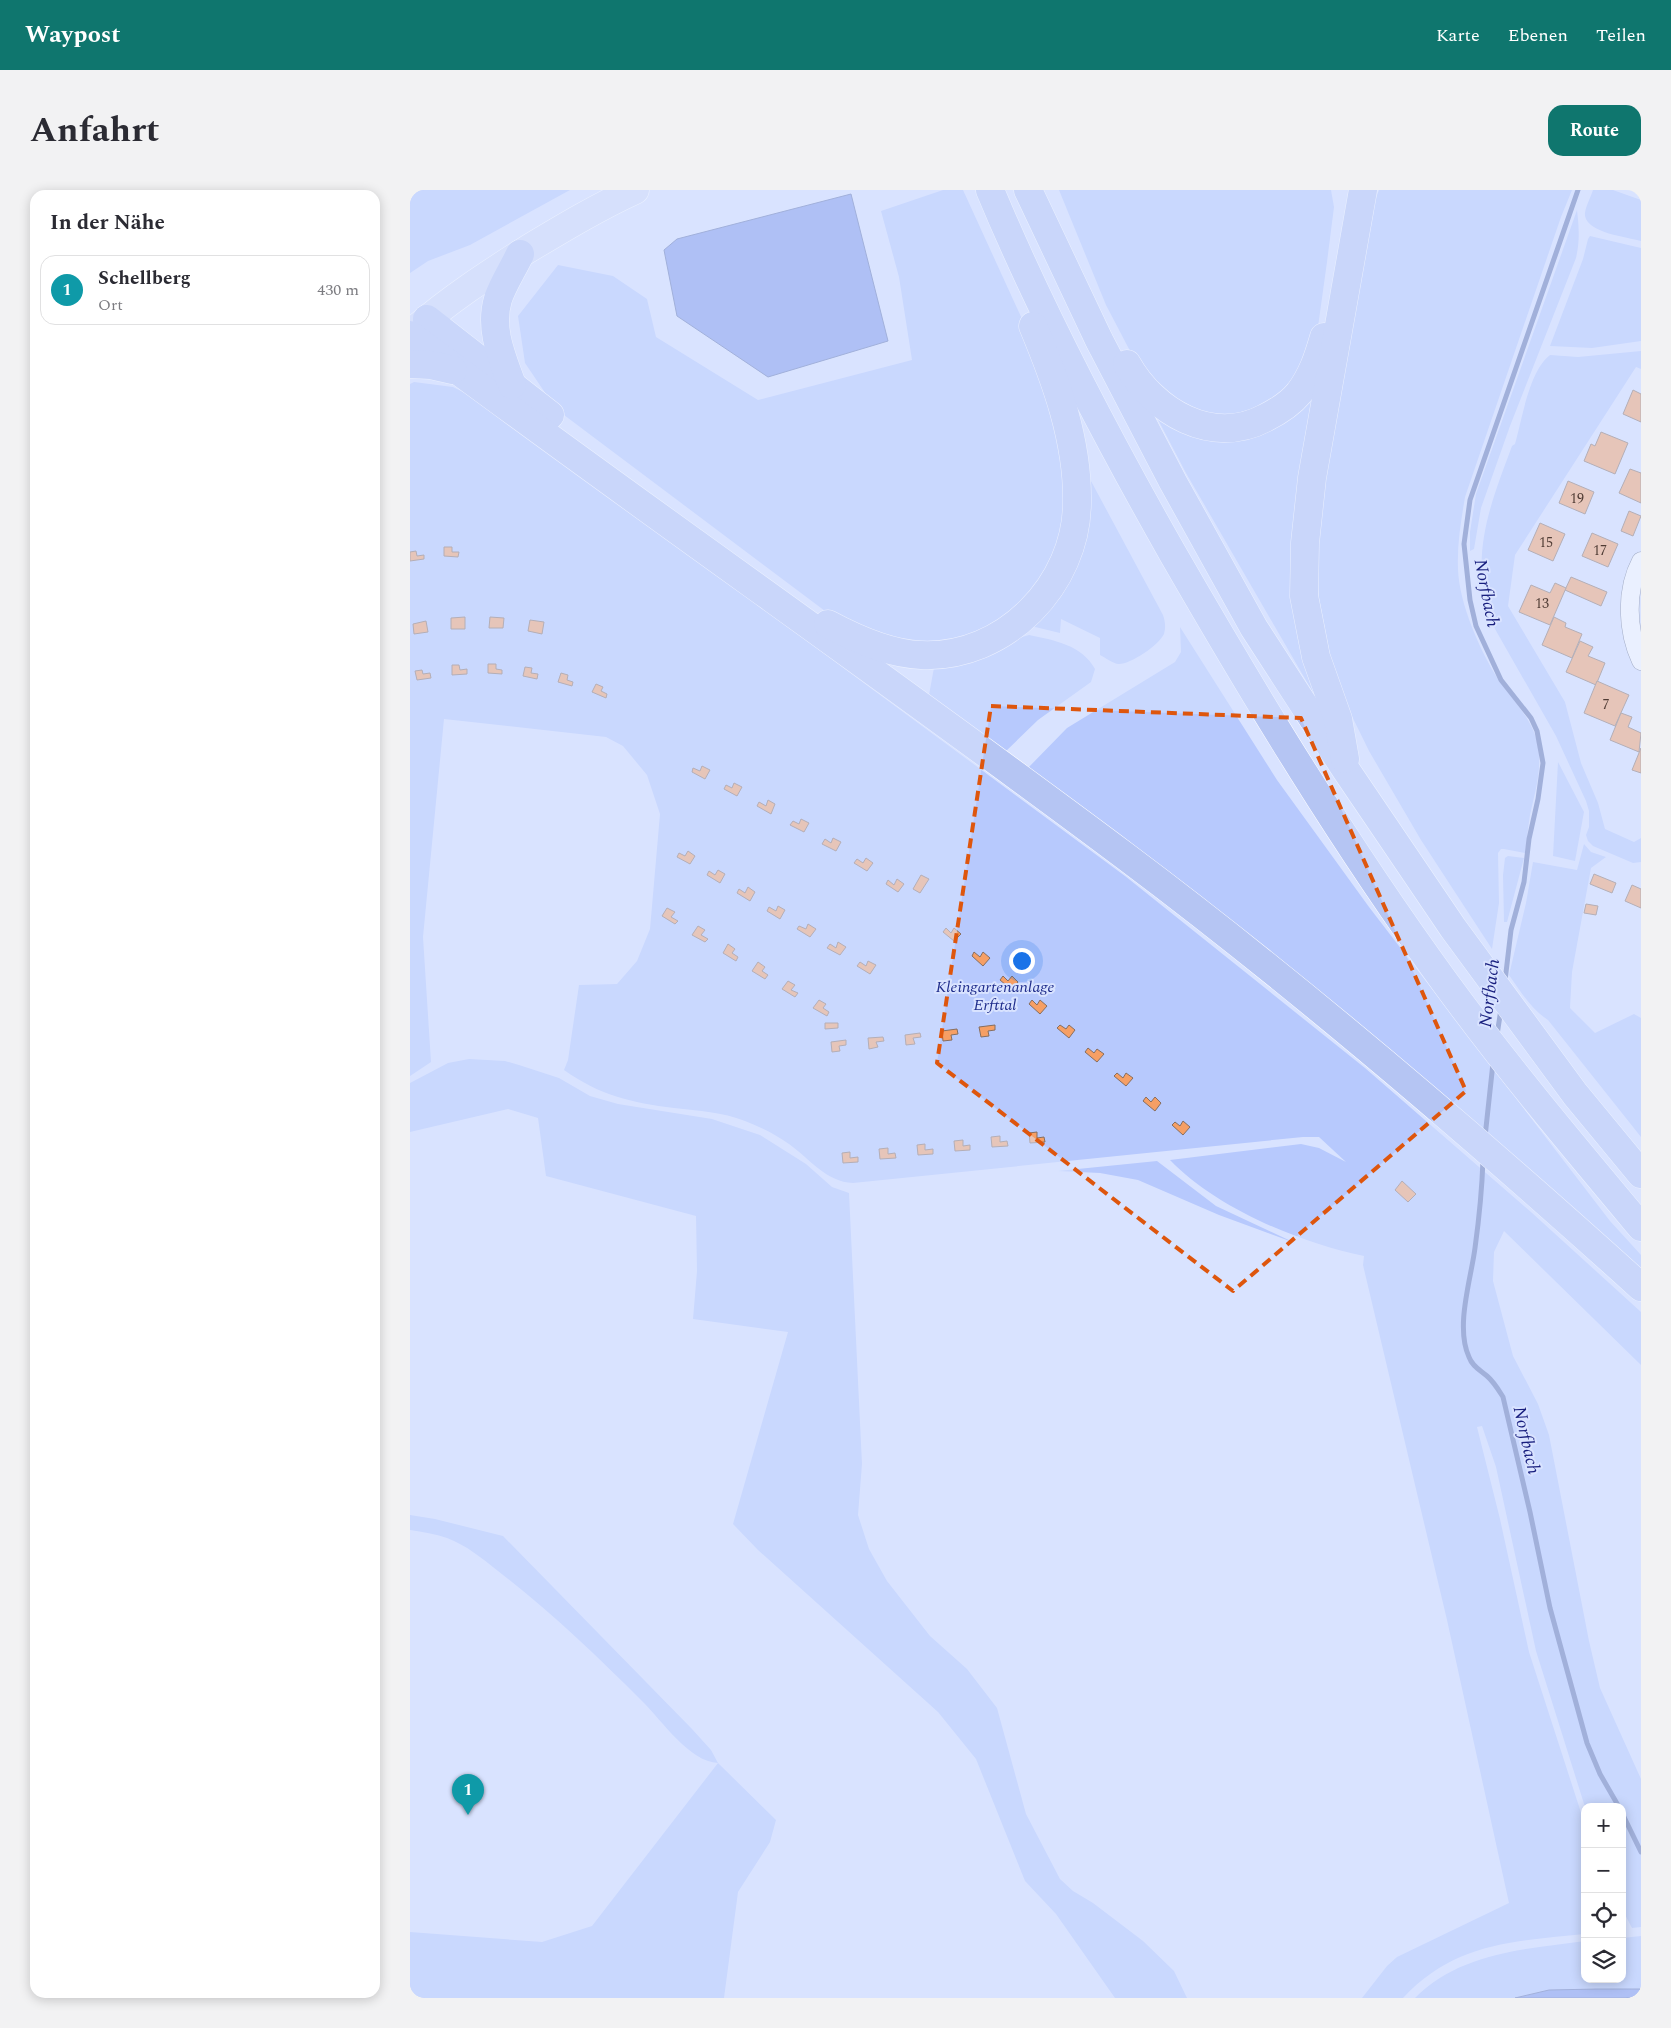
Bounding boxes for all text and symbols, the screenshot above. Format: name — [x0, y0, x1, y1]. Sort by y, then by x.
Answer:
text: Waypost — [25, 17, 121, 53]
text: Karte — [1436, 22, 1480, 49]
text: Ebenen — [1508, 22, 1568, 49]
text: Teilen — [1596, 22, 1646, 49]
text: Anfahrt — [30, 104, 160, 157]
button: Route — [1548, 105, 1641, 156]
text: In der Nähe — [50, 207, 165, 239]
text: Schellberg — [98, 264, 191, 293]
text: 1 — [63, 278, 71, 302]
text: 430 m — [317, 278, 359, 302]
text: Ort — [98, 293, 123, 317]
house number: 19 — [1570, 488, 1584, 509]
house number: 15 — [1539, 532, 1553, 553]
house number: 17 — [1593, 540, 1607, 561]
water label: Norfbach — [1467, 557, 1506, 630]
house number: 13 — [1535, 593, 1549, 614]
house number: 7 — [1603, 694, 1610, 715]
your location — [1009, 948, 1035, 974]
water label: Norfbach — [1472, 957, 1507, 1029]
park label: Kleingartenanlage Erfttal — [936, 975, 1054, 1017]
water label: Norfbach — [1506, 1403, 1547, 1477]
pin: 1 — [452, 1774, 484, 1815]
map controls — [1581, 1803, 1626, 1983]
button: + — [1581, 1803, 1626, 1848]
button: − — [1581, 1848, 1626, 1893]
button: locate — [1581, 1893, 1626, 1938]
button: layers — [1581, 1938, 1626, 1983]

